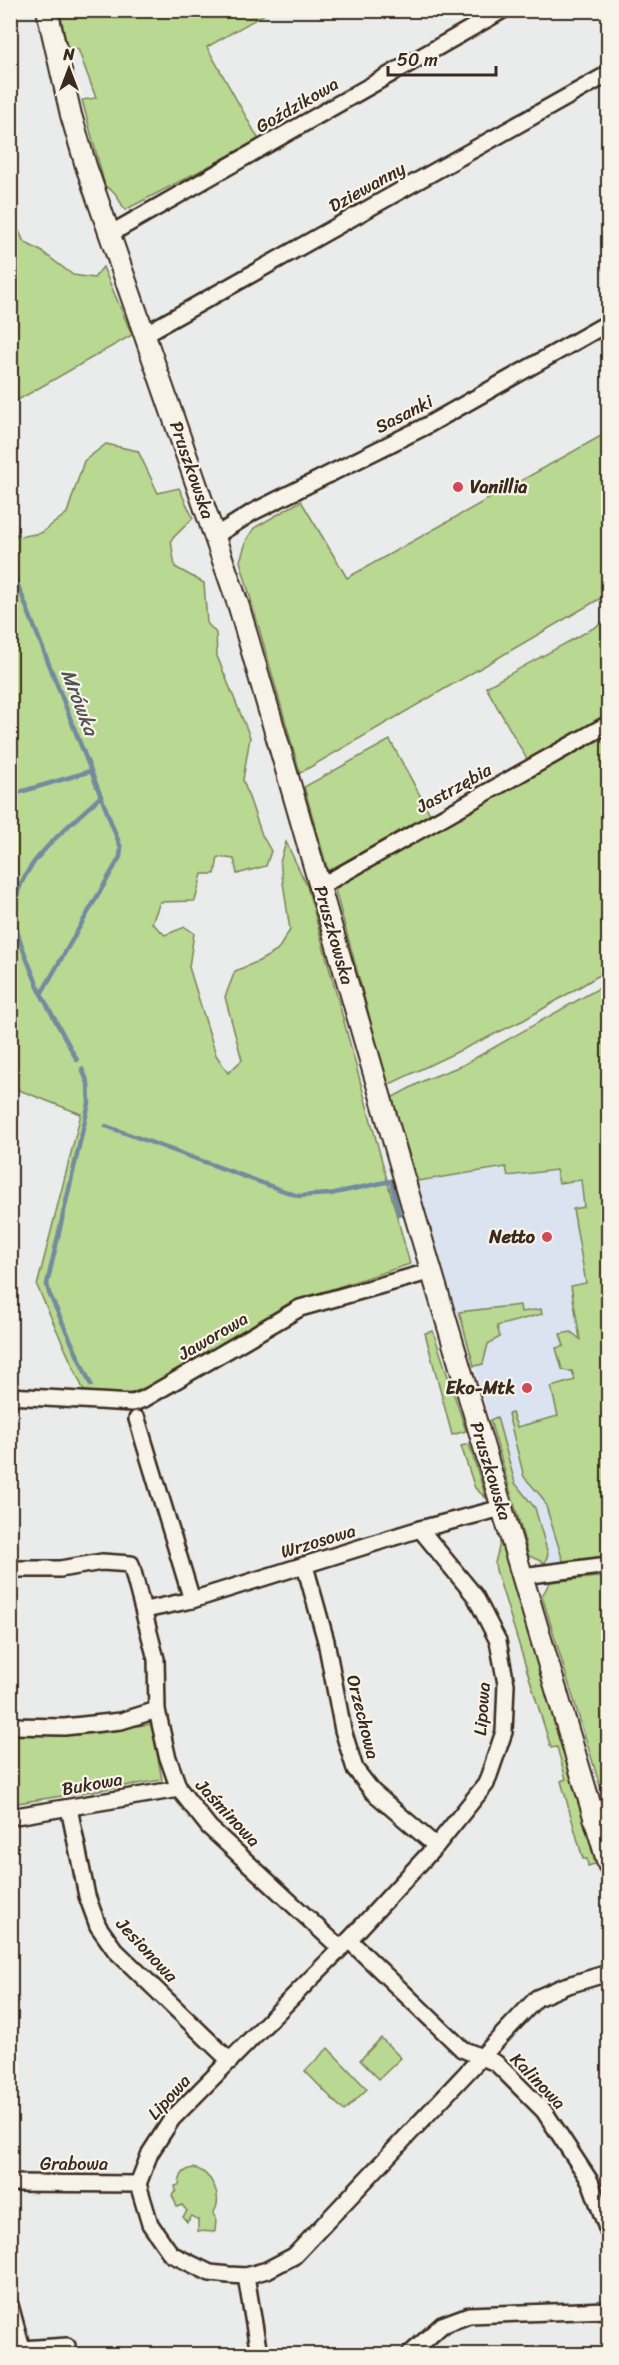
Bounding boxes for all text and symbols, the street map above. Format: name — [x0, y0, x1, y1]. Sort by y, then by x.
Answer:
north arrow — [39, 39, 99, 99]
scale bar — [388, 39, 496, 77]
text: N — [62, 40, 75, 69]
text: 50 m — [397, 44, 438, 76]
street label: Goździkowa — [249, 68, 345, 142]
street label: Dziewanny — [323, 152, 412, 221]
street label: Sasanki — [369, 385, 440, 442]
street label: Pruszkowska — [160, 417, 224, 523]
place label: Vanillia — [470, 471, 527, 503]
marker: Vanillia — [451, 480, 465, 494]
water label: Mrówka — [51, 664, 109, 743]
street label: Jastrzębia — [409, 754, 499, 822]
street label: Pruszkowska — [305, 882, 363, 988]
place label: Netto — [488, 1221, 536, 1253]
marker: Netto — [540, 1230, 554, 1244]
street label: Jaworowa — [171, 1303, 254, 1370]
place label: Eko-Mtk — [446, 1372, 515, 1404]
marker: Eko-Mtk — [520, 1381, 534, 1395]
street label: Pruszkowska — [461, 1418, 521, 1524]
street label: Wrzosowa — [277, 1514, 359, 1568]
street label: Orzechowa — [337, 1671, 389, 1763]
street label: Lipowa — [464, 1681, 500, 1737]
street label: Bukowa — [59, 1763, 125, 1805]
street label: Jaśminowa — [187, 1770, 269, 1855]
street label: Jesionowa — [107, 1909, 187, 1991]
street label: Kalinowa — [502, 2045, 574, 2117]
street label: Lipowa — [139, 2066, 199, 2128]
street label: Grabowa — [40, 2148, 108, 2180]

